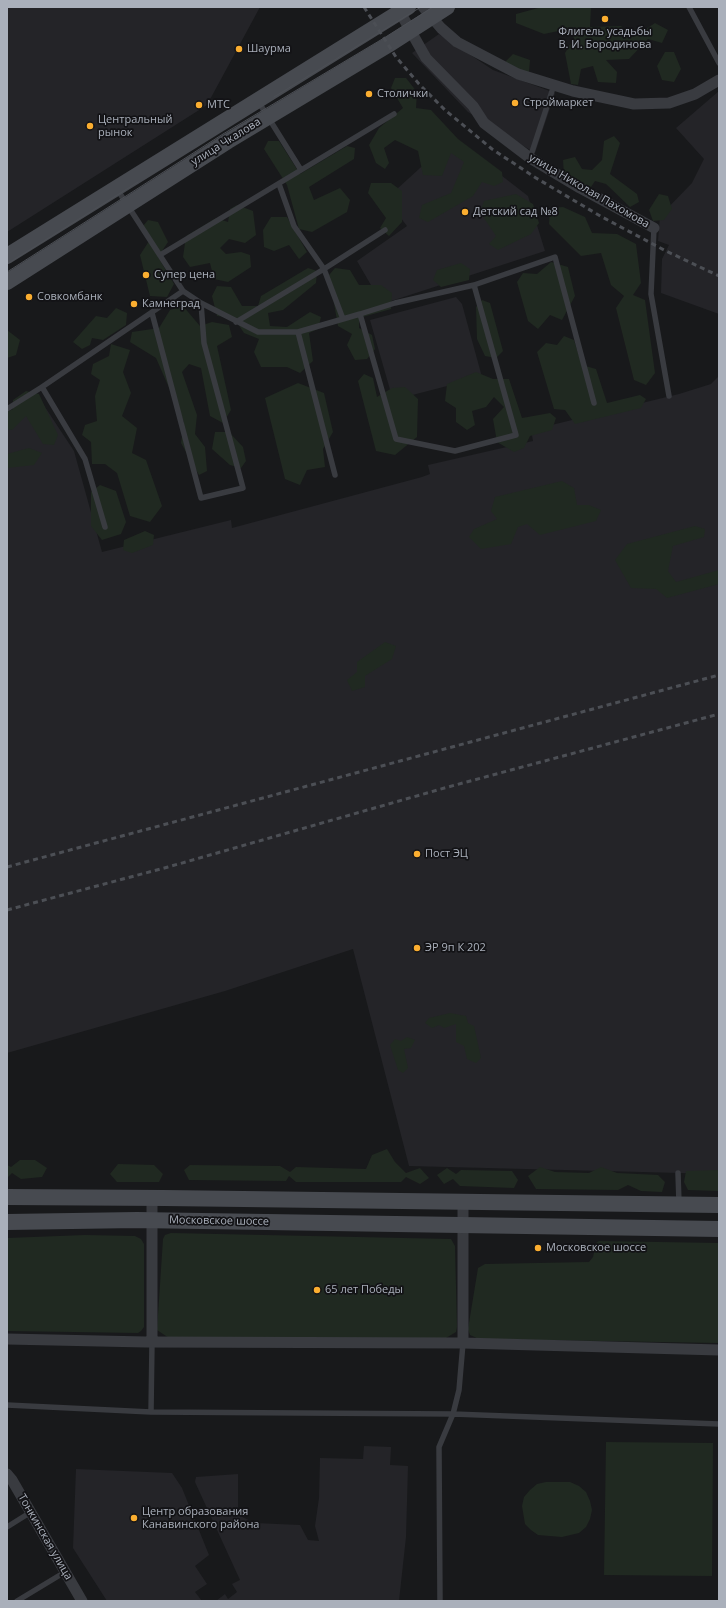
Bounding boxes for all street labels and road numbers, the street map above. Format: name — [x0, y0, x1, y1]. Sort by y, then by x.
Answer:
street label: улица Чкалова — [189, 115, 263, 169]
street label: улица Николая Пахомова — [526, 151, 652, 231]
street label: Московское шоссе — [169, 1214, 269, 1228]
street label: Тонкинская улица — [15, 1492, 75, 1582]

